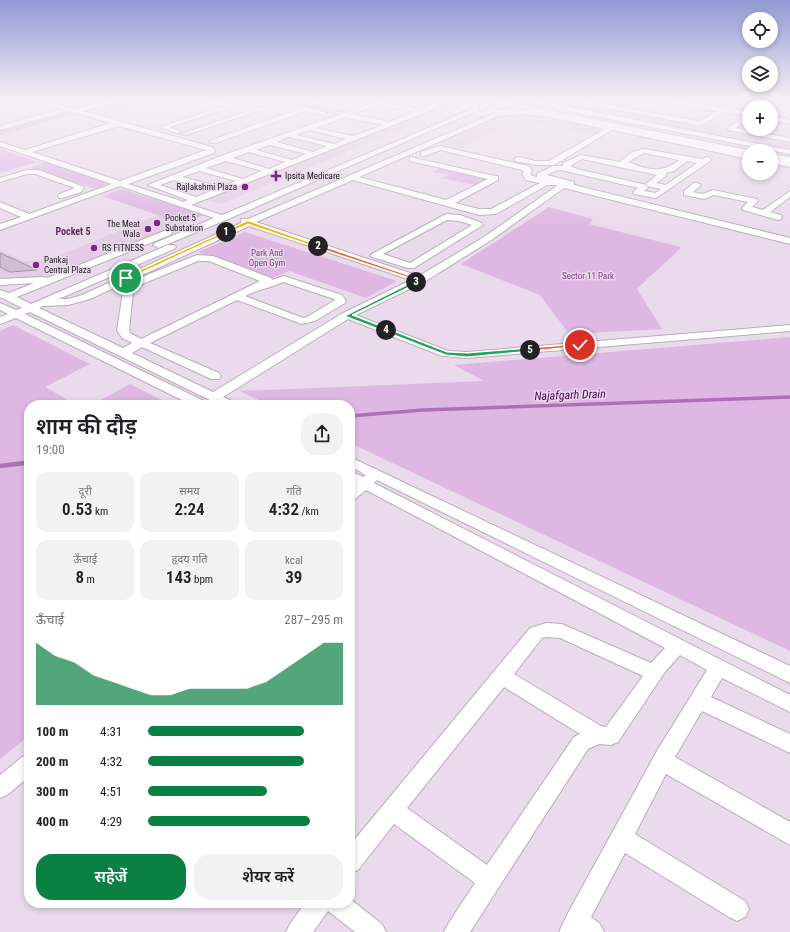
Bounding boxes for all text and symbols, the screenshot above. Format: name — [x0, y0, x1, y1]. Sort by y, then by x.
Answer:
map controls — [742, 12, 778, 180]
button: locate — [742, 12, 778, 48]
button: layers — [742, 56, 778, 92]
button: + — [742, 100, 778, 136]
button: − — [742, 144, 778, 180]
marker: Ipsita Medicare — [270, 170, 282, 182]
place label: Ipsita Medicare — [285, 171, 340, 181]
place label: Rajlakshmi Plaza — [176, 182, 237, 192]
marker: Rajlakshmi Plaza — [240, 182, 250, 192]
place label: Pocket 5 Substation — [165, 213, 203, 233]
marker: Pocket 5 Substation — [152, 218, 162, 228]
place label: The Meat Wala — [107, 219, 140, 239]
pin: 1 — [216, 222, 236, 242]
marker: The Meat Wala — [143, 224, 153, 234]
text: 1 — [223, 225, 229, 238]
district label: Pocket 5 — [55, 226, 91, 237]
pin: 2 — [308, 236, 328, 256]
text: 2 — [315, 239, 321, 252]
marker: RS FITNESS — [89, 243, 99, 253]
place label: RS FITNESS — [102, 243, 144, 253]
park label: Park And Open Gym — [249, 248, 285, 268]
place label: Pankaj Central Plaza — [44, 255, 91, 275]
marker: Pankaj Central Plaza — [31, 260, 41, 270]
pin — [109, 261, 143, 295]
icon: arrive — [115, 267, 137, 289]
park label: Sector 11 Park — [562, 271, 614, 281]
pin: 3 — [406, 272, 426, 292]
text: 3 — [413, 275, 419, 288]
pin: 4 — [376, 320, 396, 340]
text: 4 — [383, 323, 389, 336]
pin — [563, 328, 597, 362]
icon: check — [569, 334, 591, 356]
pin: 5 — [520, 340, 540, 360]
text: 5 — [527, 343, 533, 356]
water label: Najafgarh Drain — [534, 387, 606, 403]
button: share — [301, 413, 343, 455]
text: शाम की दौड़ — [36, 414, 137, 439]
text: 19:00 — [36, 442, 65, 457]
text: दूरी — [79, 485, 92, 498]
text: समय — [179, 485, 200, 498]
text: गति — [286, 485, 301, 498]
text: 0.53 — [62, 499, 93, 519]
text: 2:24 — [174, 499, 205, 519]
text: 4:32 — [269, 499, 299, 519]
text: km — [93, 505, 108, 518]
text: /km — [299, 505, 319, 518]
text: ऊँचाई — [73, 553, 97, 566]
text: हृदय गति — [171, 553, 208, 566]
text: kcal — [285, 554, 303, 567]
text: 8 — [75, 567, 84, 587]
text: 143 — [166, 567, 191, 587]
text: 39 — [285, 567, 302, 587]
text: m — [84, 573, 95, 586]
text: bpm — [191, 573, 213, 586]
text: ऊँचाई — [36, 612, 64, 627]
text: 287–295 m — [284, 612, 343, 627]
text: 100 m — [36, 724, 68, 739]
text: 4:31 — [100, 724, 122, 739]
text: 200 m — [36, 754, 68, 769]
text: 4:32 — [100, 754, 122, 769]
text: 300 m — [36, 784, 68, 799]
text: 4:51 — [100, 784, 122, 799]
text: 400 m — [36, 814, 68, 829]
text: 4:29 — [100, 814, 122, 829]
button: सहेजें — [36, 854, 186, 900]
button: शेयर करें — [194, 854, 343, 900]

